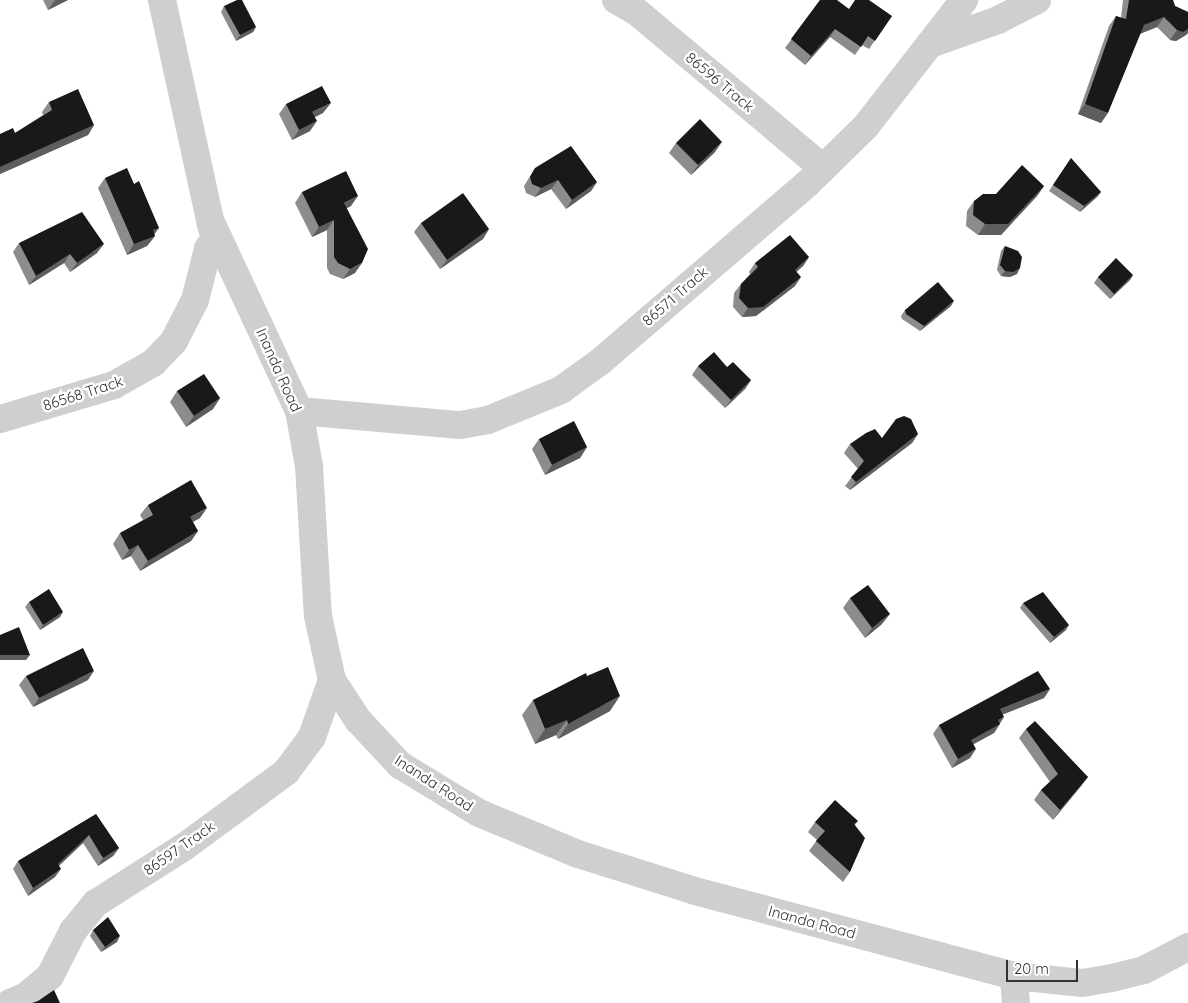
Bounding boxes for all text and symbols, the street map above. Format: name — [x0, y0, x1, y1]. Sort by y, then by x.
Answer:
street label: 86596 Track — [682, 48, 758, 116]
street label: 86571 Track — [639, 263, 711, 329]
street label: Inanda Road — [253, 325, 305, 415]
street label: 86568 Track — [41, 372, 125, 414]
street label: Inanda Road — [391, 751, 477, 815]
street label: 86597 Track — [140, 817, 218, 879]
street label: Inanda Road — [766, 902, 858, 942]
scale bar — [1008, 950, 1080, 982]
text: 20 m — [1014, 959, 1049, 978]

